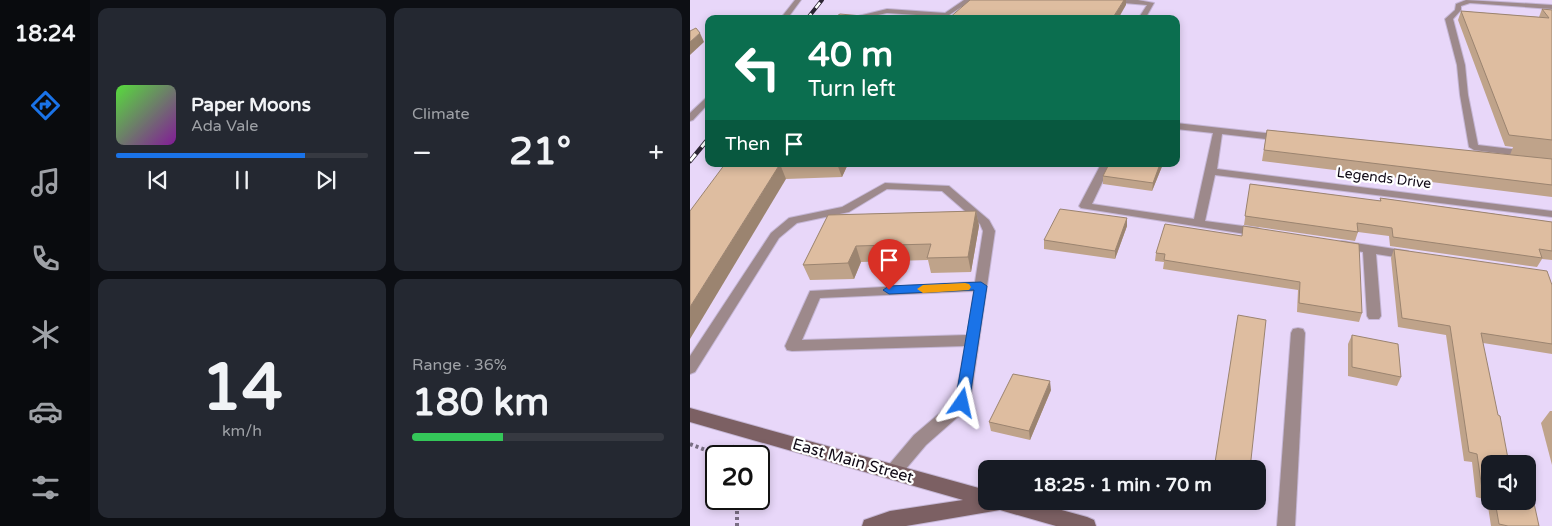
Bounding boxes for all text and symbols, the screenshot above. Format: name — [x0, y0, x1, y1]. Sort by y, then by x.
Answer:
text: 18:24 — [15, 21, 75, 47]
text: 40 m — [808, 34, 893, 76]
icon: left — [725, 35, 790, 100]
text: Turn left — [808, 76, 896, 102]
icon: directions — [28, 88, 63, 123]
text: Paper Moons — [191, 94, 311, 116]
text: Climate — [412, 104, 470, 124]
text: Ada Vale — [191, 116, 258, 136]
text: 21° — [509, 129, 571, 175]
icon: arrive — [780, 130, 808, 158]
text: Then — [725, 133, 770, 155]
text: − — [412, 136, 432, 170]
text: + — [648, 136, 664, 170]
street label: Legends Drive — [1336, 164, 1432, 192]
icon: music — [28, 165, 63, 200]
icon: previous — [144, 166, 172, 194]
icon: pause — [228, 166, 256, 194]
icon: next — [312, 166, 340, 194]
pin — [868, 239, 910, 290]
icon: phone — [28, 241, 63, 276]
icon: arrive — [875, 246, 903, 274]
icon: climate — [28, 317, 63, 352]
text: 14 — [201, 349, 283, 428]
text: Range · 36% — [412, 355, 507, 375]
position arrow — [935, 376, 987, 428]
text: 180 km — [412, 380, 549, 426]
icon: car — [28, 394, 63, 429]
text: km/h — [222, 421, 262, 441]
street label: East Main Street — [790, 434, 916, 488]
speed limit sign: 20 — [705, 445, 770, 510]
map controls — [1481, 455, 1536, 510]
button: sound — [1481, 455, 1536, 510]
icon: filters — [28, 470, 63, 505]
text: 18:25 · 1 min · 70 m — [1032, 474, 1212, 496]

